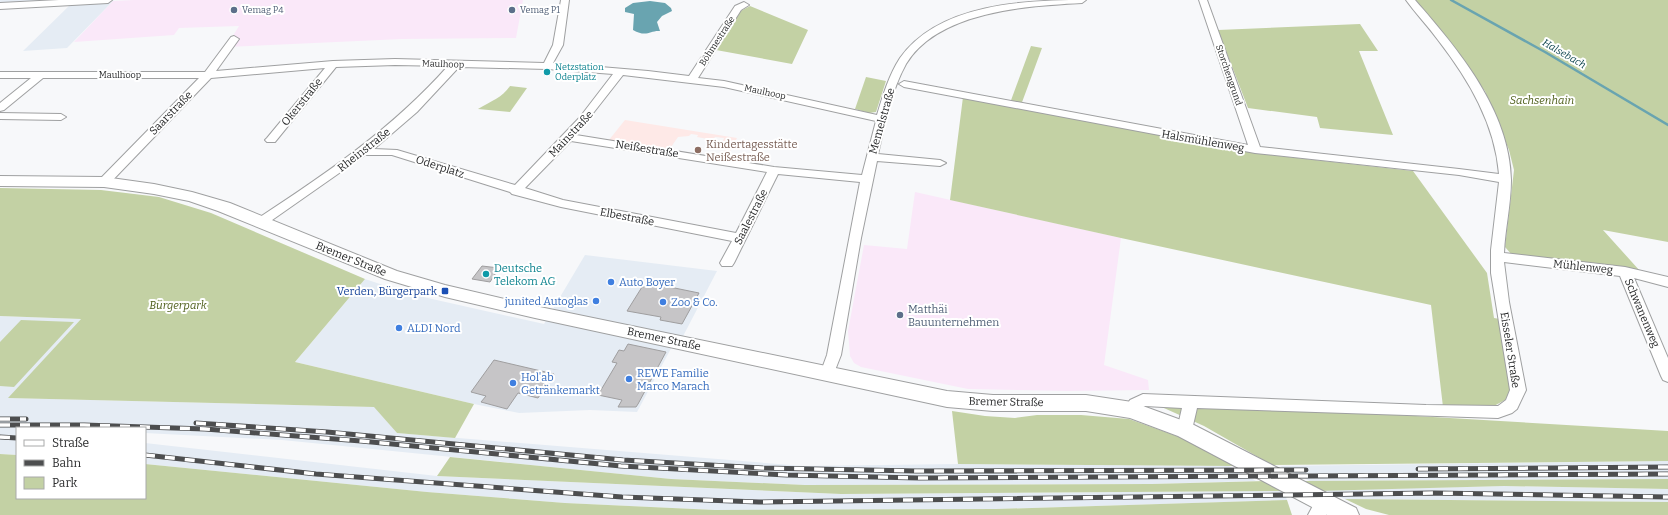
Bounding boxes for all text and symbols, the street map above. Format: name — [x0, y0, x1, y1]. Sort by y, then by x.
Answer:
marker: Vemag P4 — [229, 5, 239, 15]
place label: Vemag P4 — [242, 5, 284, 15]
marker: Vemag P1 — [507, 5, 517, 15]
place label: Vemag P1 — [520, 5, 560, 15]
street label: Böhmestraße — [697, 14, 737, 68]
water label: Halsebach — [1540, 37, 1588, 71]
street label: Storchengrund — [1214, 43, 1244, 107]
street label: Maulhoop — [422, 58, 464, 70]
place label: Netzstation Oderplatz — [555, 62, 604, 82]
marker: Netzstation Oderplatz — [542, 67, 552, 77]
street label: Maulhoop — [99, 70, 141, 80]
street label: Okerstraße — [279, 76, 325, 128]
street label: Maulhoop — [743, 83, 787, 101]
street label: Memelstraße — [866, 86, 898, 156]
street label: Saarstraße — [147, 88, 195, 138]
park label: Sachsenhain — [1510, 94, 1575, 107]
street label: Mainstraße — [546, 108, 596, 160]
street label: Rheinstraße — [335, 125, 393, 175]
street label: Halsmühlenweg — [1161, 127, 1245, 155]
street label: Neißestraße — [615, 138, 679, 160]
place label: Kindertagesstätte Neißestraße — [706, 138, 797, 164]
marker: Kindertagesstätte Neißestraße — [693, 145, 703, 155]
street label: Oderplatz — [414, 153, 466, 181]
street label: Saalestraße — [731, 187, 771, 247]
street label: Elbestraße — [599, 205, 655, 229]
street label: Bremer Straße — [314, 239, 388, 279]
street label: Mühlenweg — [1552, 257, 1614, 277]
place label: Deutsche Telekom AG — [494, 262, 556, 288]
marker: Deutsche Telekom AG — [481, 269, 491, 279]
place label: Auto Boyer — [619, 276, 675, 289]
marker: Auto Boyer — [606, 277, 616, 287]
street label: Schwanenweg — [1622, 277, 1662, 349]
place label: Verden, Bürgerpark — [337, 285, 438, 298]
marker: Verden, Bürgerpark — [440, 286, 450, 296]
place label: junited Autoglas — [504, 295, 588, 308]
marker: junited Autoglas — [591, 296, 601, 306]
place label: Zoo & Co. — [671, 296, 718, 309]
marker: Zoo & Co. — [658, 297, 668, 307]
park label: Bürgerpark — [149, 299, 208, 312]
place label: Matthäi Bauunternehmen — [908, 303, 999, 329]
marker: Matthäi Bauunternehmen — [895, 310, 905, 320]
street label: Eisseler Straße — [1498, 311, 1522, 389]
place label: ALDI Nord — [407, 322, 461, 335]
marker: ALDI Nord — [394, 323, 404, 333]
street label: Bremer Straße — [626, 325, 702, 353]
place label: REWE Familie Marco Marach — [637, 367, 710, 393]
place label: Hol'ab Getränkemarkt — [521, 371, 600, 397]
marker: REWE Familie Marco Marach — [624, 374, 634, 384]
marker: Hol'ab Getränkemarkt — [508, 378, 518, 388]
street label: Bremer Straße — [968, 395, 1044, 409]
legend — [16, 427, 146, 499]
text: Straße — [52, 436, 89, 450]
text: Bahn — [52, 456, 81, 470]
text: Park — [52, 476, 78, 490]

